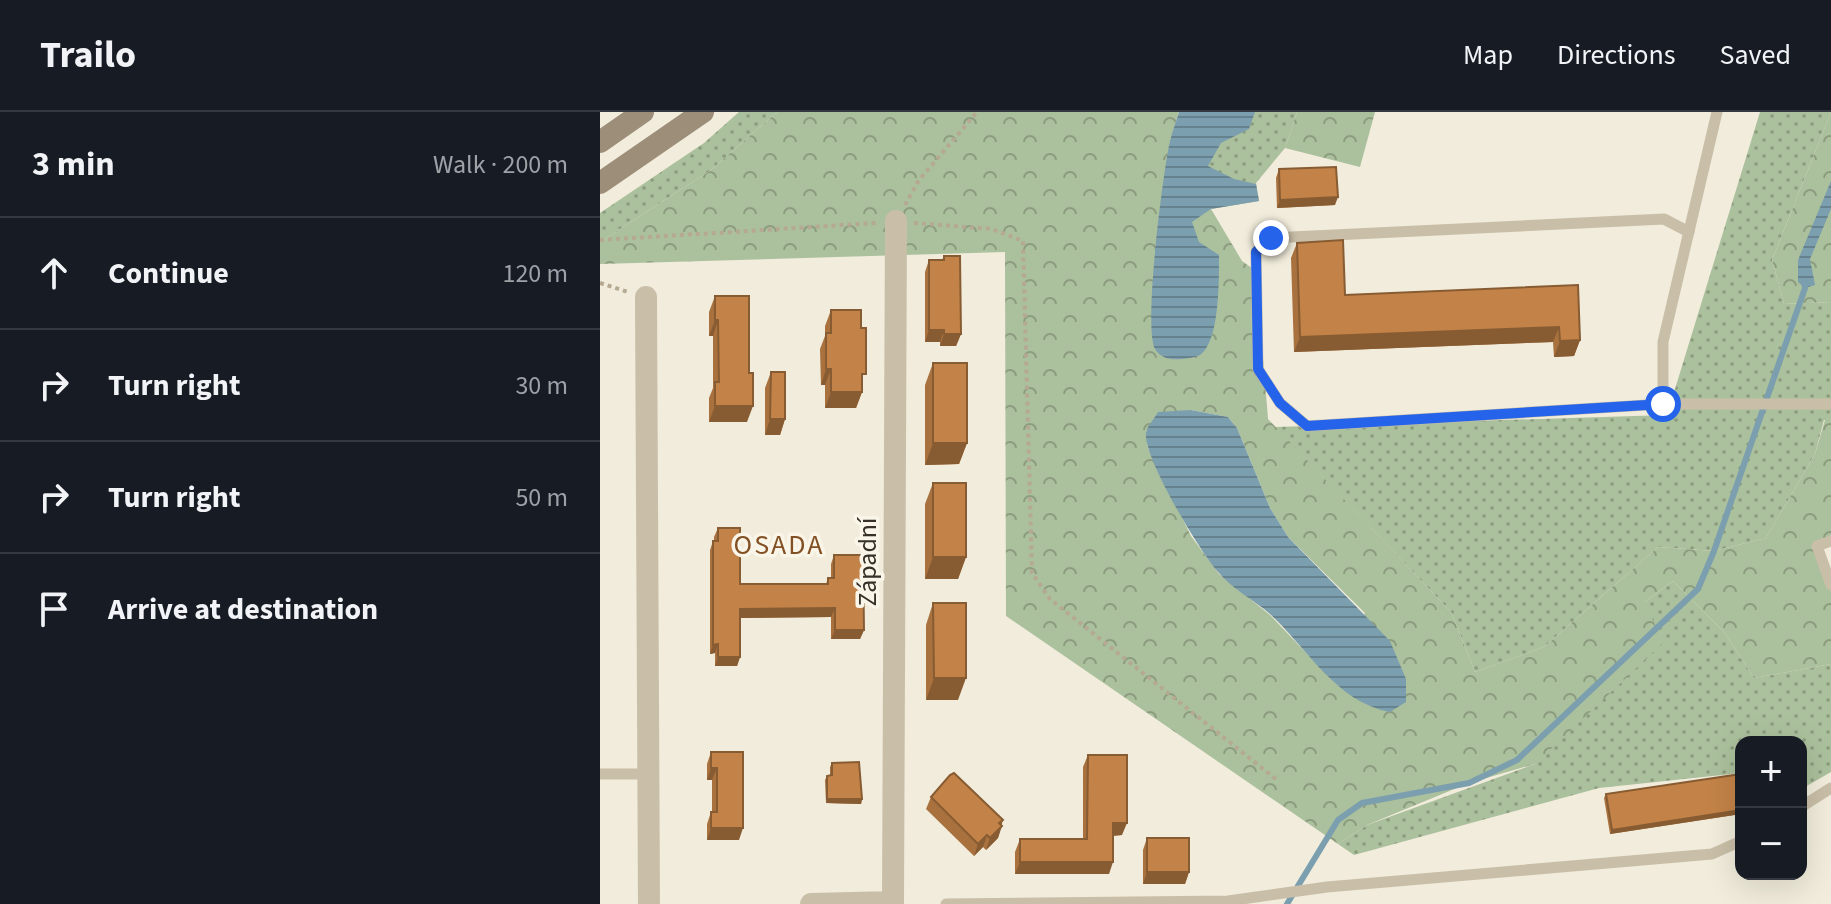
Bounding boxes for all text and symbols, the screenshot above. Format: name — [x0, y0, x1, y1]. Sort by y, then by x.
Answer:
text: Trailo — [40, 28, 136, 82]
text: Map — [1463, 35, 1513, 75]
text: Directions — [1557, 35, 1676, 75]
text: Saved — [1720, 35, 1791, 75]
text: 3 min — [32, 140, 115, 189]
text: Walk · 200 m — [433, 146, 568, 183]
route end — [1253, 220, 1289, 256]
icon: ahead — [32, 251, 76, 295]
text: Continue — [108, 252, 229, 295]
text: 120 m — [502, 255, 568, 292]
icon: right — [32, 363, 76, 407]
text: Turn right — [108, 364, 240, 407]
text: 30 m — [515, 367, 568, 404]
route start — [1645, 386, 1681, 422]
icon: right — [32, 475, 76, 519]
text: Turn right — [108, 476, 240, 519]
text: 50 m — [515, 479, 568, 516]
street label: Západní — [849, 516, 886, 606]
district label: OSADA — [734, 525, 824, 565]
icon: arrive — [32, 587, 76, 631]
text: Arrive at destination — [108, 588, 378, 631]
map controls — [1735, 736, 1807, 880]
button: + — [1735, 736, 1807, 808]
button: − — [1735, 808, 1807, 880]

